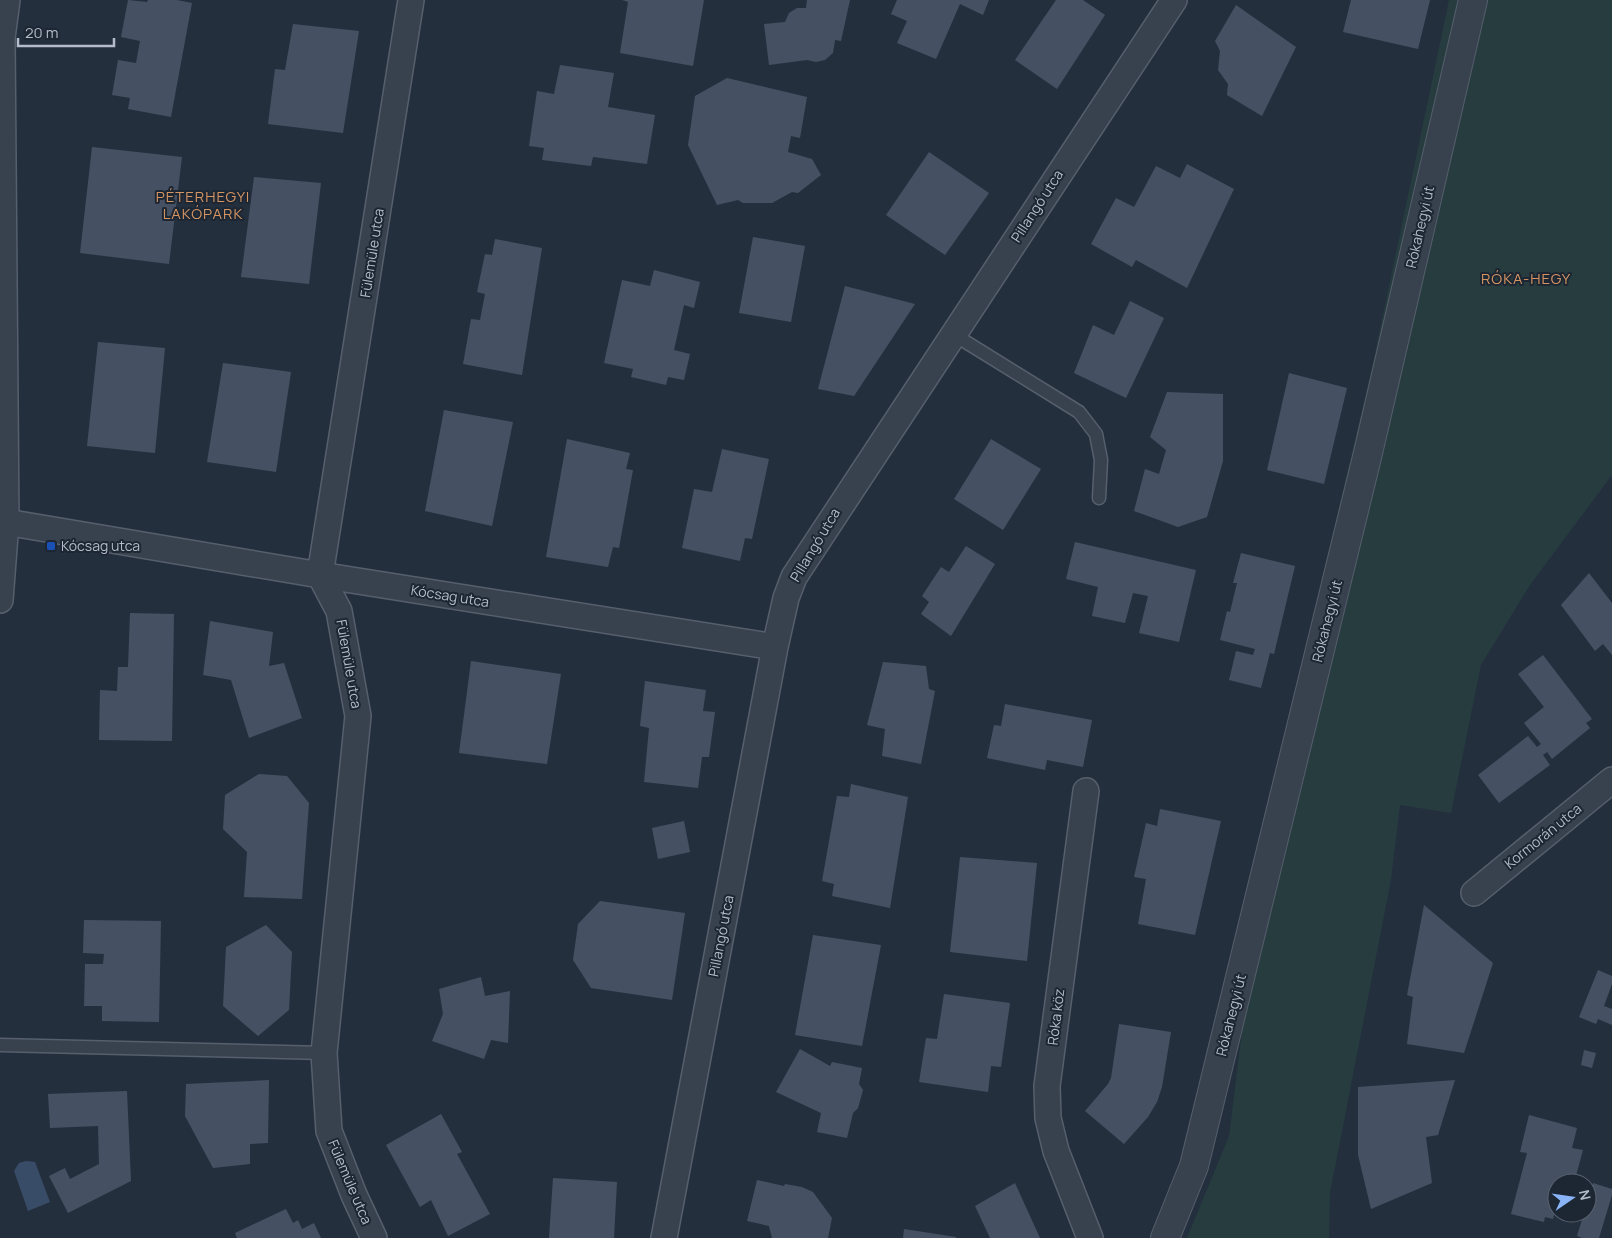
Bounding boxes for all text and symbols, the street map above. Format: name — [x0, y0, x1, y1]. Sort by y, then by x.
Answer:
scale bar — [18, 15, 114, 47]
text: 20 m — [25, 22, 58, 43]
street label: Pillangó utca — [1006, 166, 1067, 246]
street label: Rókahegyi út — [1401, 183, 1438, 270]
district label: PÉTERHEGYI LAKÓPARK — [156, 186, 250, 224]
street label: Fülemüle utca — [355, 207, 388, 299]
district label: RÓKA-HEGY — [1481, 268, 1571, 289]
street label: Pillangó utca — [785, 504, 844, 585]
place label: Kócsag utca — [61, 536, 140, 555]
marker: Kócsag utca — [45, 540, 57, 552]
street label: Rókahegyi út — [1307, 577, 1346, 664]
street label: Kócsag utca — [410, 580, 491, 611]
street label: Fülemüle utca — [332, 618, 367, 710]
street label: Kormorán utca — [1500, 799, 1585, 873]
street label: Pillangó utca — [703, 893, 738, 978]
street label: Rókahegyi út — [1211, 971, 1250, 1058]
street label: Róka köz — [1043, 988, 1068, 1046]
street label: Fülemüle utca — [324, 1137, 377, 1227]
north arrow — [1547, 1173, 1597, 1223]
text: N — [1575, 1188, 1596, 1202]

